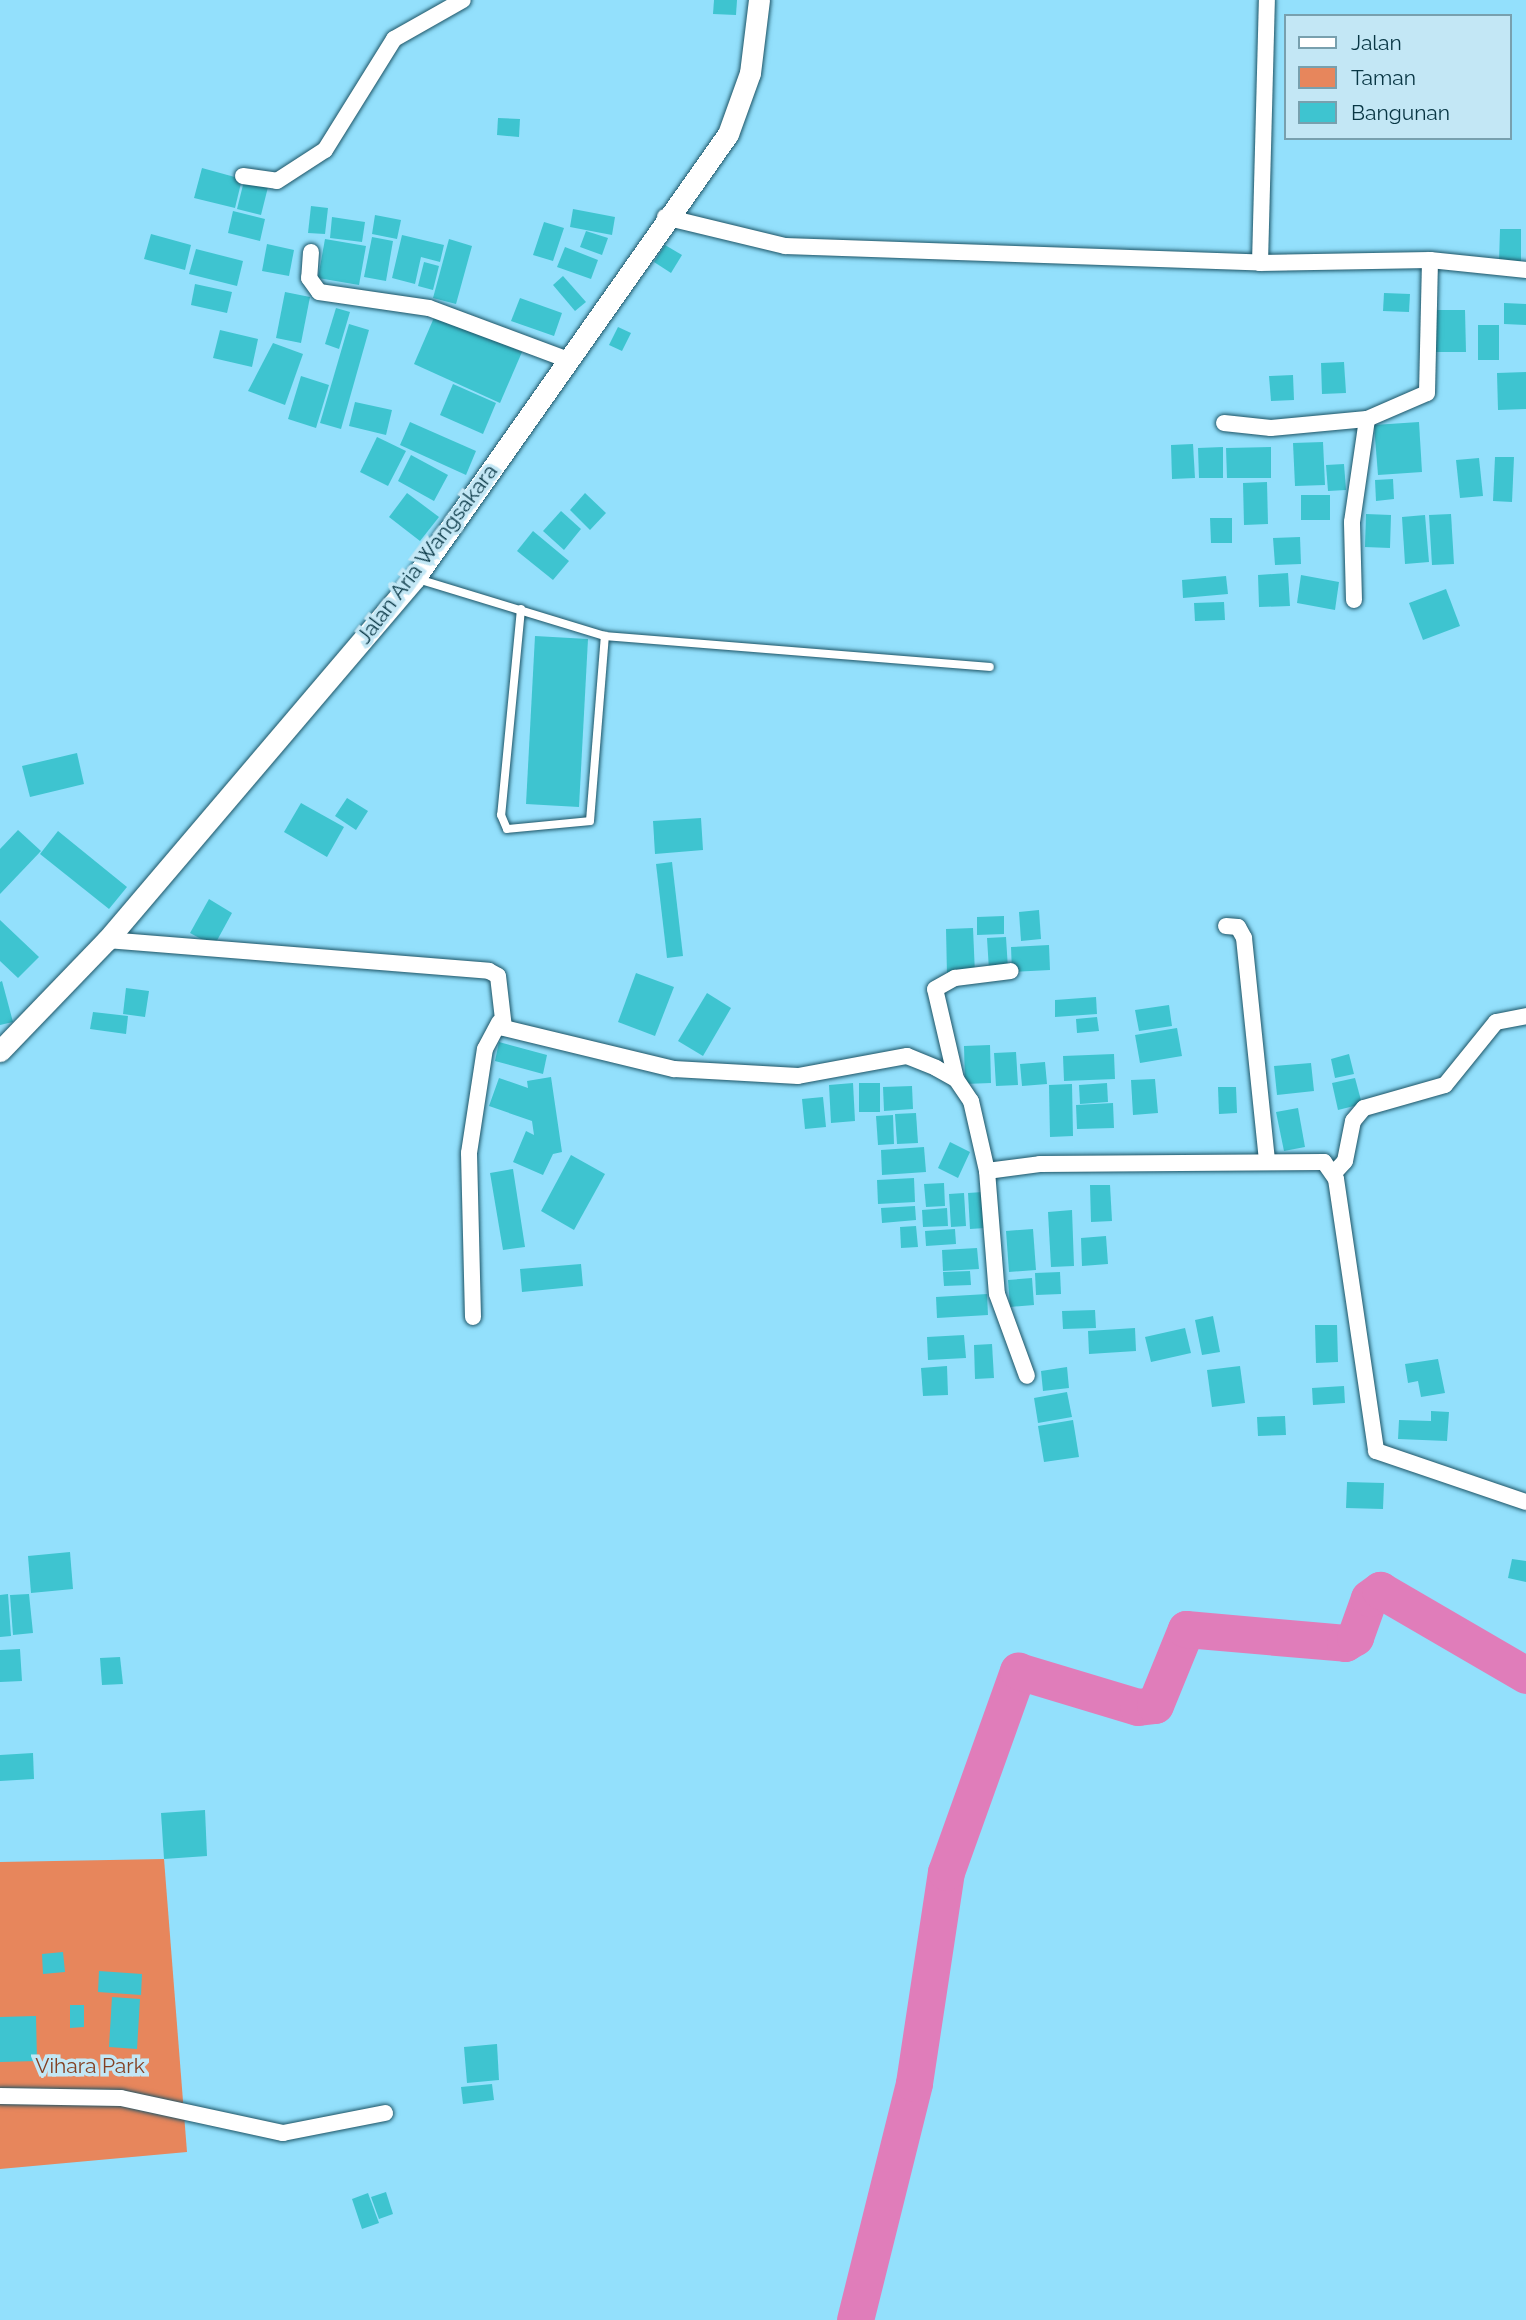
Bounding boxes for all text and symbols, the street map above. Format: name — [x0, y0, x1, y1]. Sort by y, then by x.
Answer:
legend — [1284, 14, 1512, 140]
text: Jalan — [1351, 30, 1402, 55]
text: Taman — [1351, 65, 1416, 90]
text: Bangunan — [1351, 100, 1450, 125]
street label: Jalan Aria Wangsakara — [351, 459, 503, 649]
park label: Vihara Park — [35, 2053, 145, 2079]

